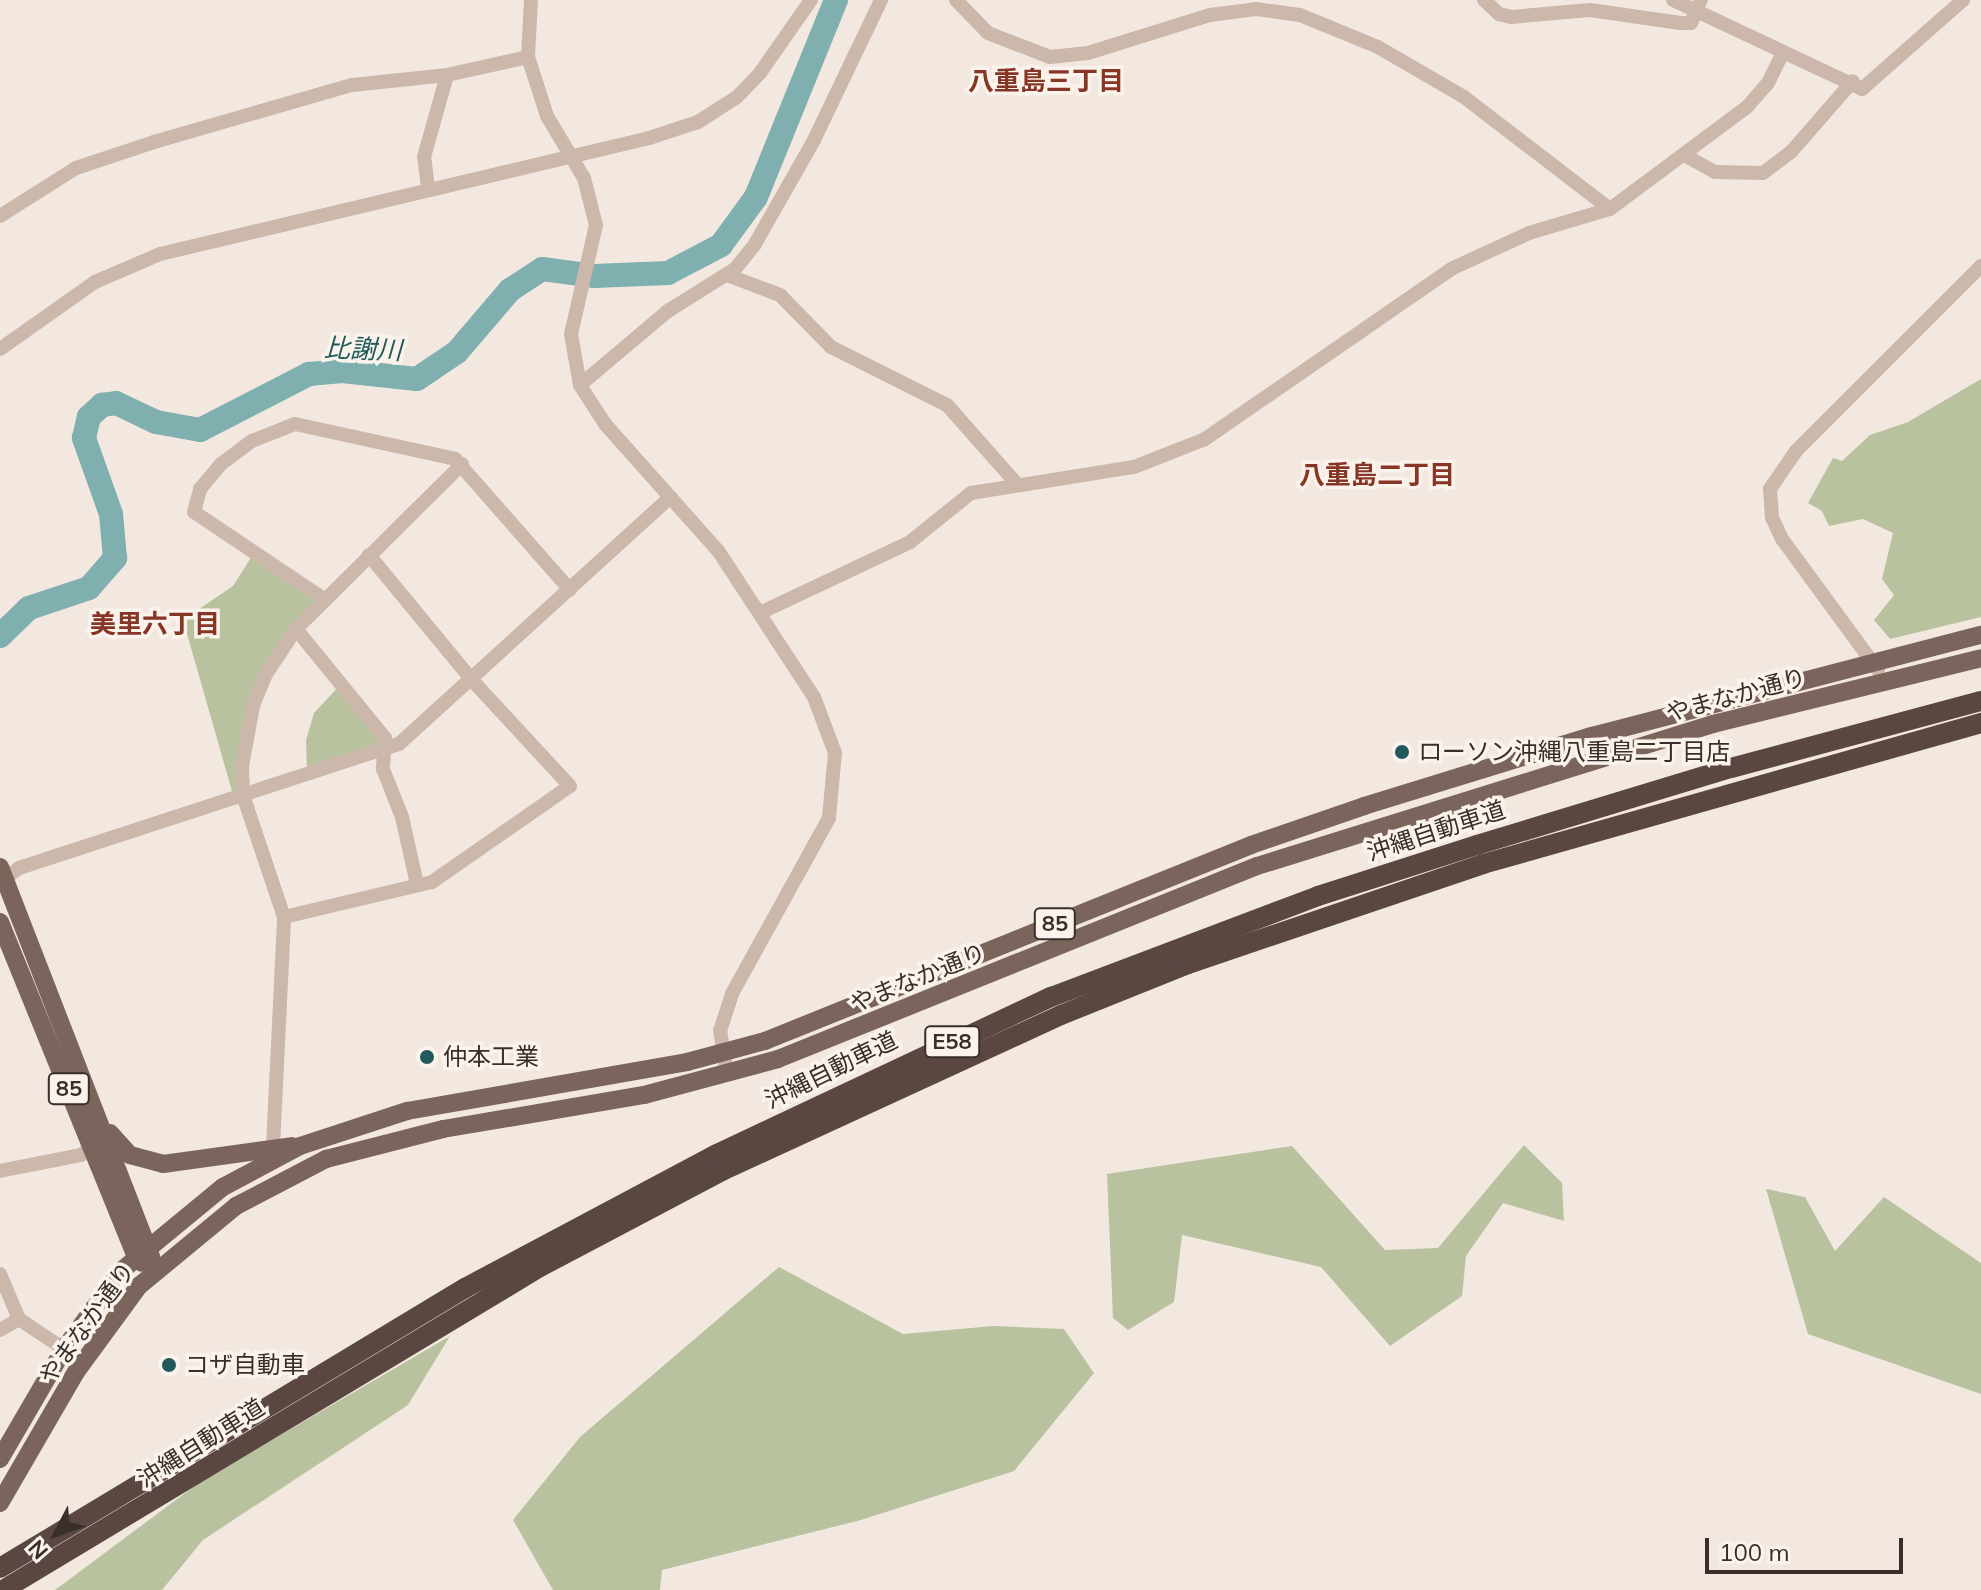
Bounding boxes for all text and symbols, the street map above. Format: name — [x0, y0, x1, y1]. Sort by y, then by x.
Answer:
district label: 八重島三丁目 — [968, 65, 1124, 97]
water label: 比謝川 — [323, 332, 403, 366]
district label: 八重島二丁目 — [1299, 459, 1455, 491]
district label: 美里六丁目 — [90, 608, 220, 640]
street label: やまなか通り — [1663, 662, 1809, 728]
place label: ローソン沖縄八重島二丁目店 — [1418, 738, 1730, 766]
marker: ローソン沖縄八重島二丁目店 — [1393, 743, 1411, 761]
street label: 沖縄自動車道 — [1363, 795, 1509, 867]
road number: 85 — [1033, 906, 1077, 942]
street label: やまなか通り — [846, 938, 990, 1018]
road number: E58 — [924, 1024, 980, 1060]
street label: 沖縄自動車道 — [760, 1025, 902, 1115]
place label: 仲本工業 — [443, 1043, 539, 1071]
marker: 仲本工業 — [418, 1048, 436, 1066]
road number: 85 — [47, 1071, 91, 1107]
street label: やまなか通り — [33, 1256, 141, 1390]
place label: コザ自動車 — [185, 1351, 305, 1379]
marker: コザ自動車 — [160, 1356, 178, 1374]
street label: 沖縄自動車道 — [132, 1393, 270, 1493]
north arrow — [16, 1494, 96, 1574]
scale bar — [1709, 1522, 1907, 1572]
text: N — [22, 1534, 54, 1565]
text: 100 m — [1719, 1537, 1790, 1567]

